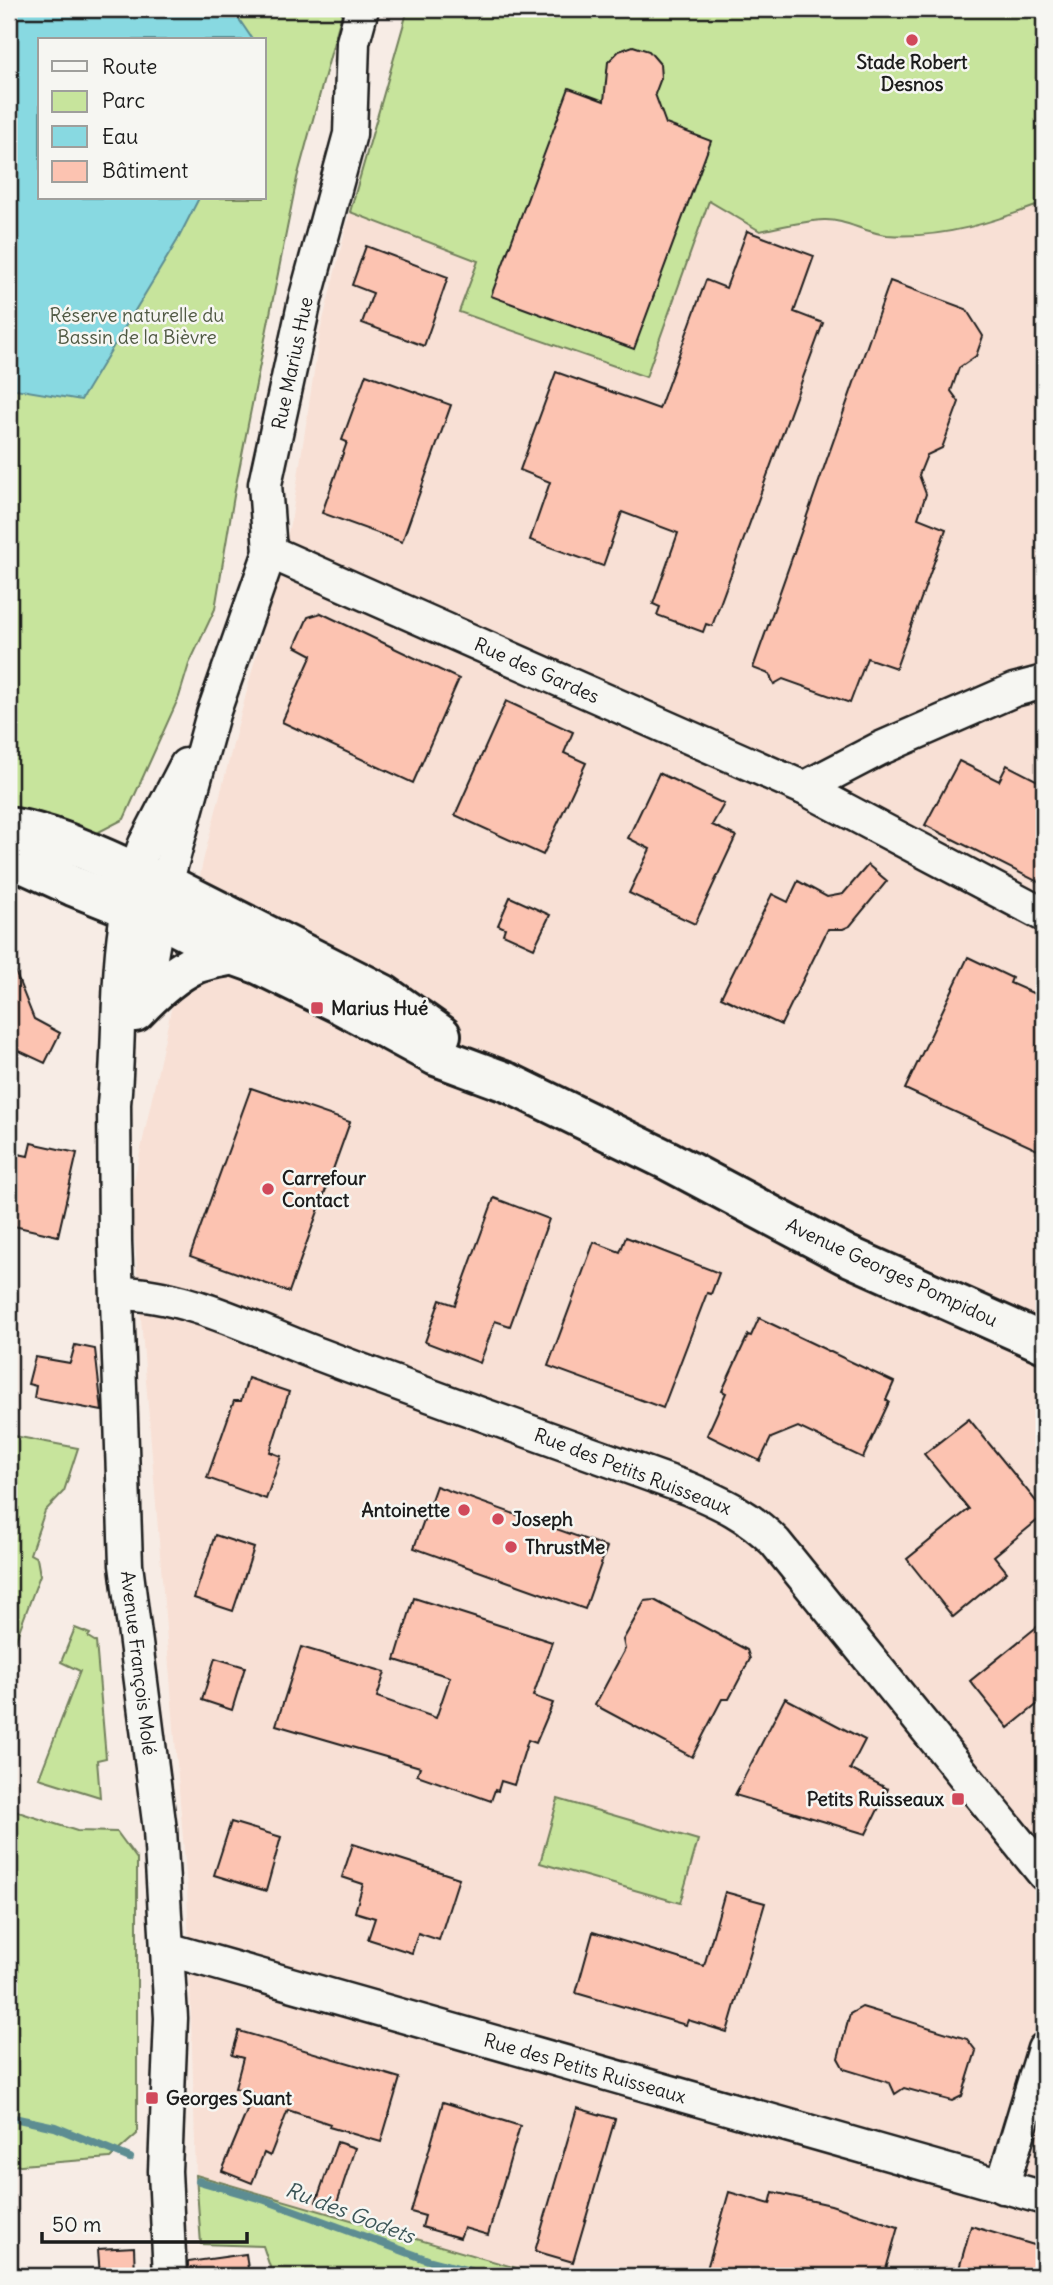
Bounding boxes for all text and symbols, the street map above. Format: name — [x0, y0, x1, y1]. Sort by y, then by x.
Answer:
marker: Stade Robert Desnos — [904, 32, 920, 48]
legend — [38, 38, 266, 200]
place label: Stade Robert Desnos — [857, 50, 968, 96]
text: Route — [102, 53, 157, 80]
text: Parc — [102, 87, 145, 114]
text: Eau — [102, 123, 138, 150]
text: Bâtiment — [102, 157, 188, 184]
street label: Rue Marius Hue — [266, 294, 318, 432]
park label: Réserve naturelle du Bassin de la Bièvre — [50, 303, 224, 349]
street label: Rue des Gardes — [471, 632, 603, 708]
place label: Marius Hué — [331, 996, 428, 1020]
marker: Marius Hué — [309, 1000, 325, 1016]
place label: Carrefour Contact — [282, 1166, 366, 1212]
marker: Carrefour Contact — [260, 1181, 276, 1197]
street label: Avenue Georges Pompidou — [782, 1212, 1002, 1332]
street label: Rue des Petits Ruisseaux — [531, 1422, 736, 1520]
place label: Antoinette — [362, 1498, 450, 1522]
marker: Antoinette — [456, 1502, 472, 1518]
place label: Joseph — [512, 1507, 573, 1531]
marker: Joseph — [490, 1511, 506, 1527]
place label: ThrustMe — [525, 1535, 605, 1559]
marker: ThrustMe — [503, 1539, 519, 1555]
street label: Avenue François Molé — [116, 1569, 162, 1757]
place label: Petits Ruisseaux — [807, 1787, 945, 1811]
marker: Petits Ruisseaux — [950, 1791, 966, 1807]
street label: Rue des Petits Ruisseaux — [481, 2028, 690, 2109]
place label: Georges Suant — [166, 2086, 292, 2110]
marker: Georges Suant — [144, 2090, 160, 2106]
water label: Ru des Godets — [282, 2176, 420, 2250]
scale bar — [42, 2201, 247, 2245]
text: 50 m — [52, 2211, 101, 2238]

